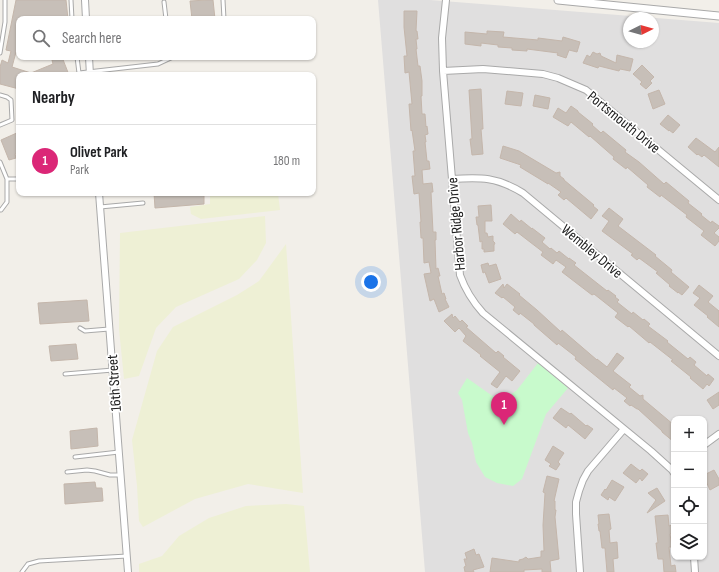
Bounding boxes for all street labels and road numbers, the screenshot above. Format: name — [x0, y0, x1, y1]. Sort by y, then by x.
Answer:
street label: Portsmouth Drive — [583, 87, 664, 158]
street label: Harbor Ridge Drive — [443, 177, 470, 271]
street label: Wembley Drive — [557, 220, 626, 283]
street label: 16th Street — [103, 354, 126, 412]

